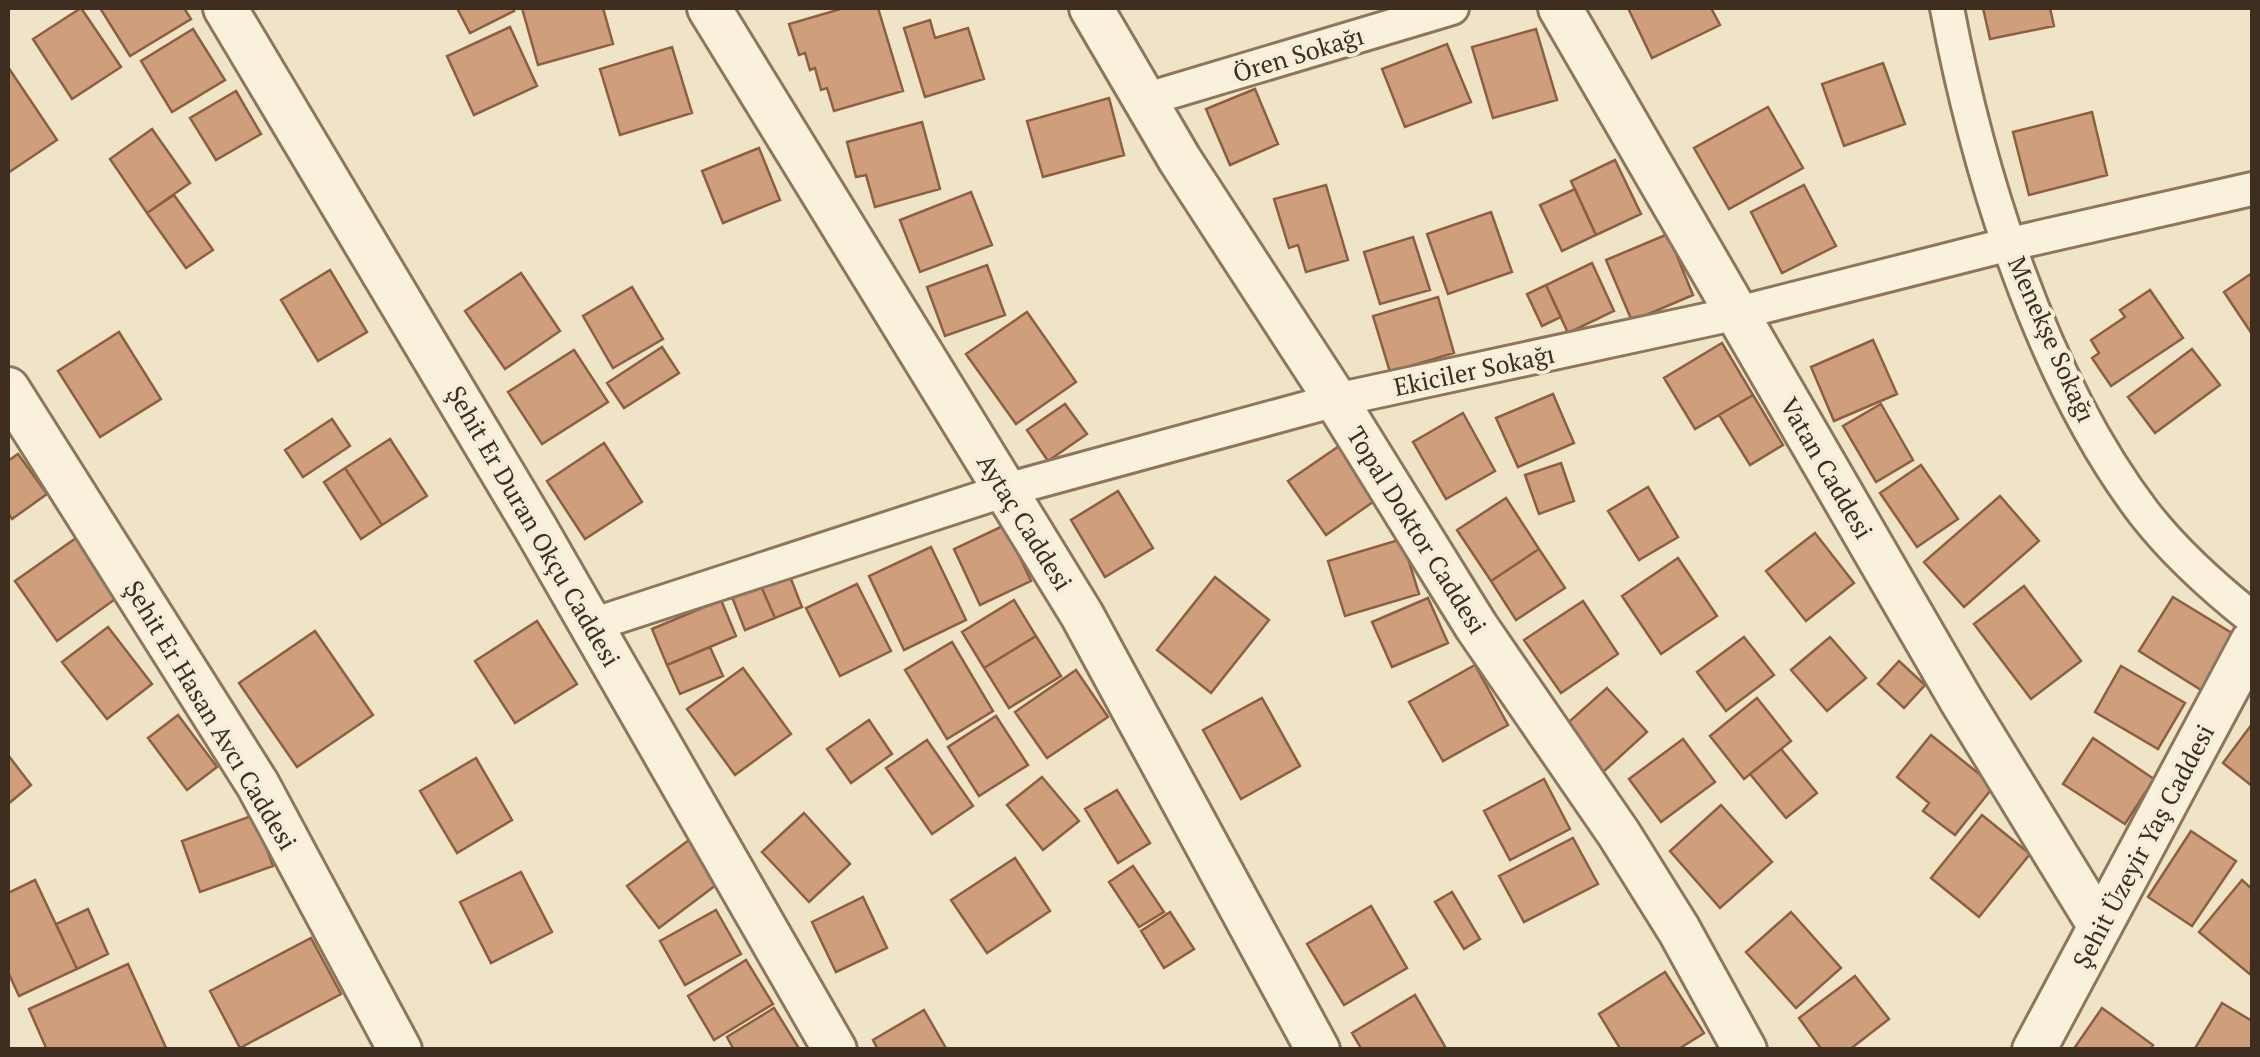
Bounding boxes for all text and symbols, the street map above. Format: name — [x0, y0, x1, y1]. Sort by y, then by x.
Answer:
street label: Ören Sokağı — [1229, 18, 1367, 90]
street label: Menekşe Sokağı — [2001, 251, 2103, 427]
street label: Ekiciler Sokağı — [1391, 337, 1557, 403]
street label: Şehit Er Duran Okçu Caddesi — [440, 379, 628, 673]
street label: Vatan Caddesi — [1773, 391, 1881, 545]
street label: Topal Doktor Caddesi — [1340, 420, 1494, 640]
street label: Aytaç Caddesi — [970, 448, 1080, 596]
street label: Şehit Er Hasan Avcı Caddesi — [117, 574, 305, 856]
street label: Şehit Üzeyir Yaş Caddesi — [2065, 718, 2221, 974]

